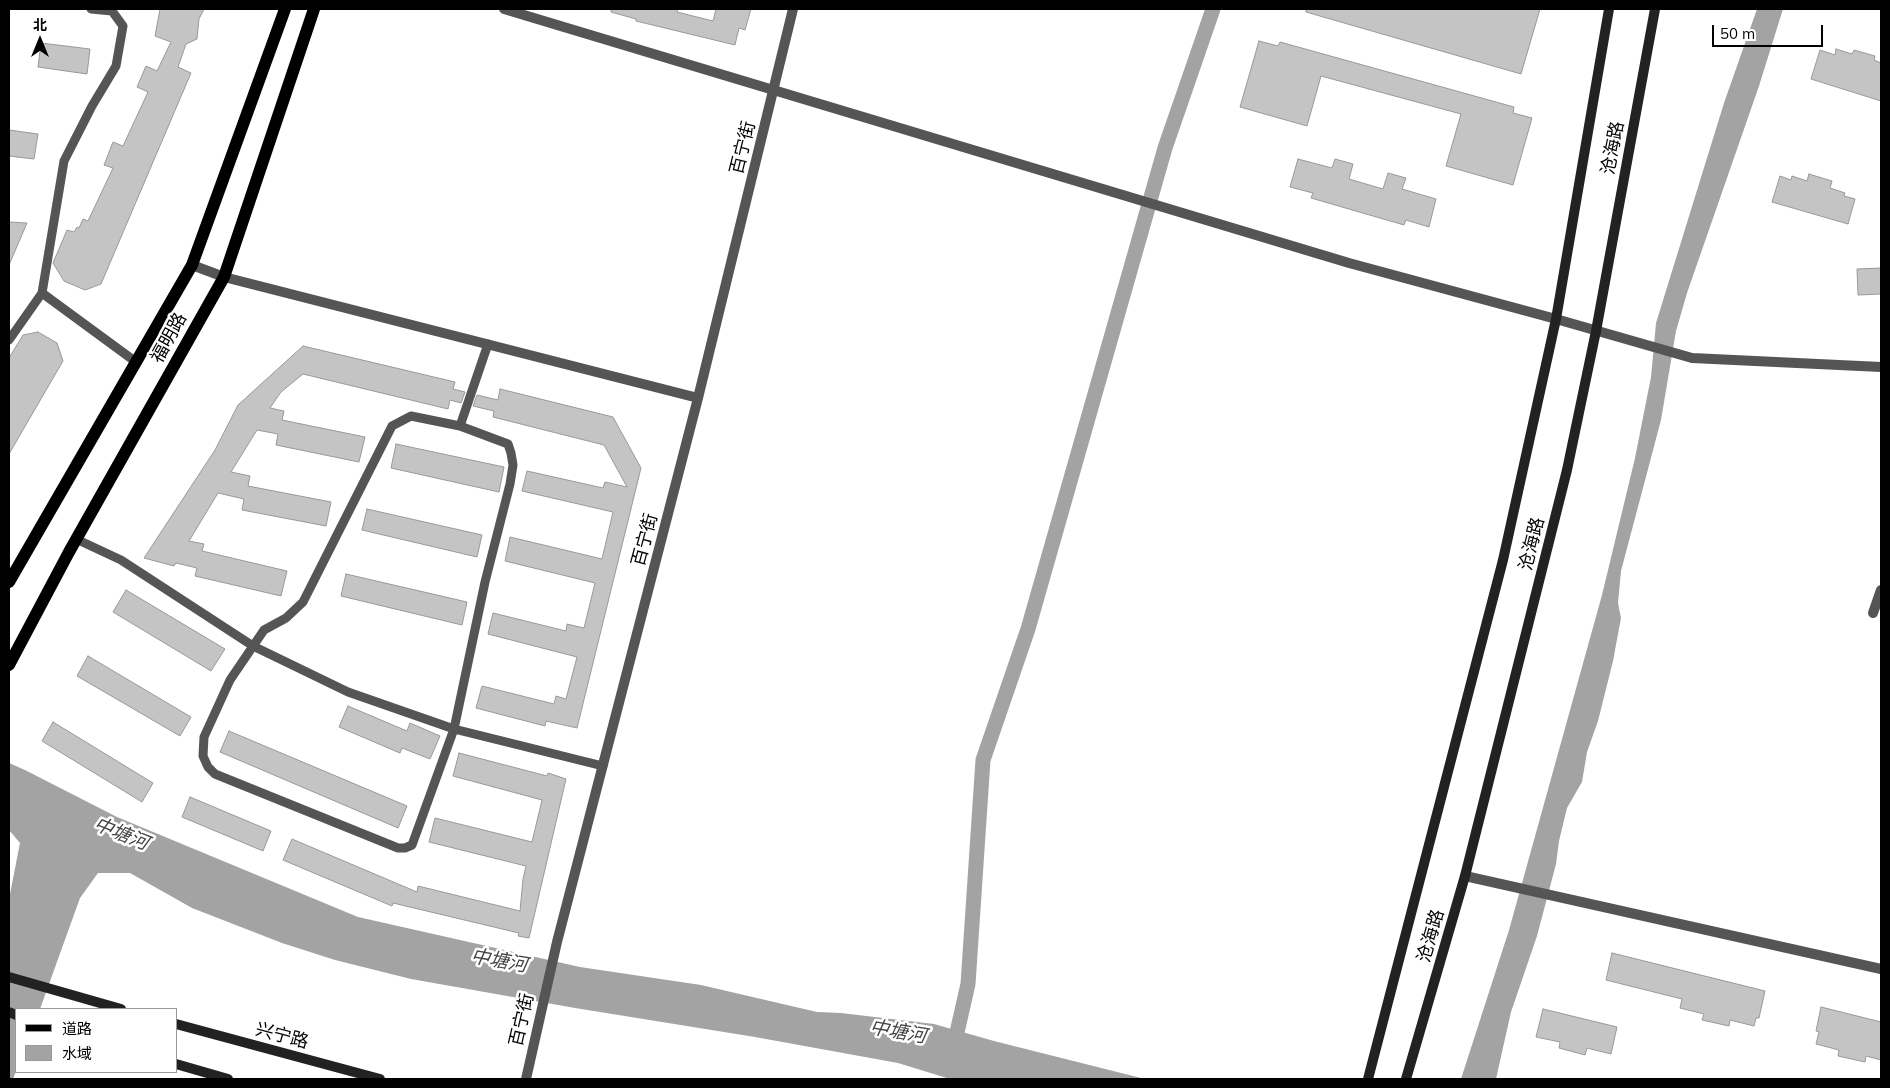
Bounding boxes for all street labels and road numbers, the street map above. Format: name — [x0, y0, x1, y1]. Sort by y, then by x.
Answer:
street label: 百宁街 — [726, 119, 760, 177]
street label: 沧海路 — [1597, 119, 1629, 177]
street label: 福明路 — [146, 309, 192, 367]
street label: 百宁街 — [628, 511, 662, 569]
street label: 沧海路 — [1515, 515, 1549, 573]
street label: 沧海路 — [1413, 907, 1449, 965]
street label: 百宁街 — [505, 991, 539, 1049]
street label: 兴宁路 — [253, 1019, 311, 1053]

